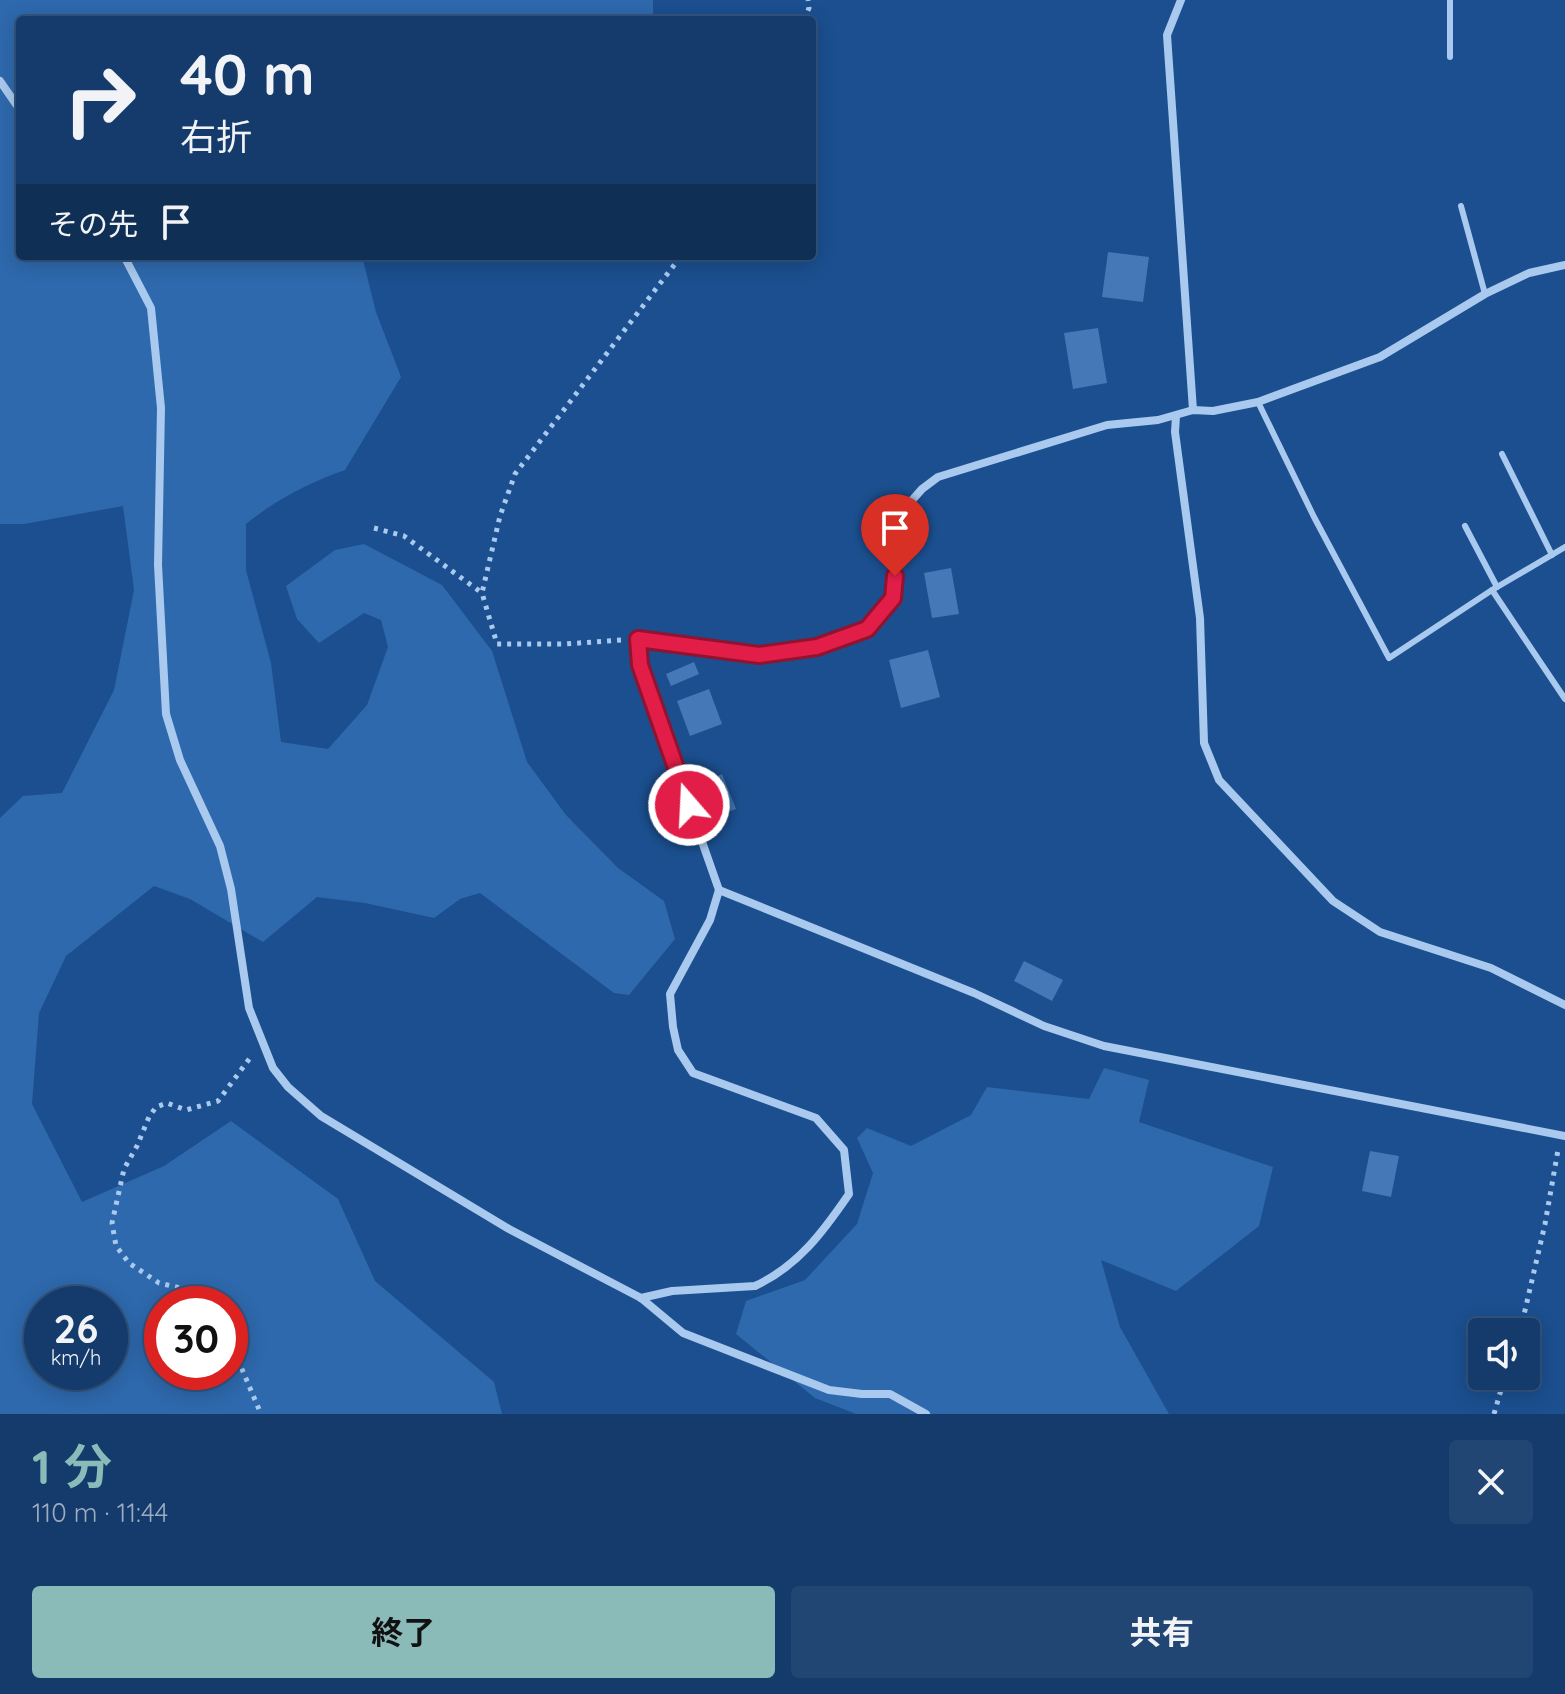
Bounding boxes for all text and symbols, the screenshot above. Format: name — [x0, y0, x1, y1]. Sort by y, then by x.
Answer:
text: 40 m — [180, 39, 315, 109]
icon: right — [48, 48, 152, 152]
text: 右折 — [180, 114, 252, 159]
icon: arrive — [154, 200, 198, 244]
text: その先 — [48, 205, 138, 243]
pin — [861, 494, 929, 576]
icon: arrive — [873, 506, 917, 550]
position arrow — [647, 763, 731, 847]
speed limit sign: 30 — [144, 1286, 248, 1390]
text: 26 — [54, 1303, 98, 1353]
map controls — [1468, 1318, 1540, 1390]
button: sound — [1468, 1318, 1540, 1390]
text: km/h — [51, 1345, 101, 1370]
text: 1 分 — [32, 1436, 112, 1496]
button: close — [1449, 1440, 1533, 1524]
text: 110 m · 11:44 — [32, 1496, 168, 1529]
button: 終了 — [32, 1586, 775, 1678]
button: 共有 — [791, 1586, 1533, 1678]

